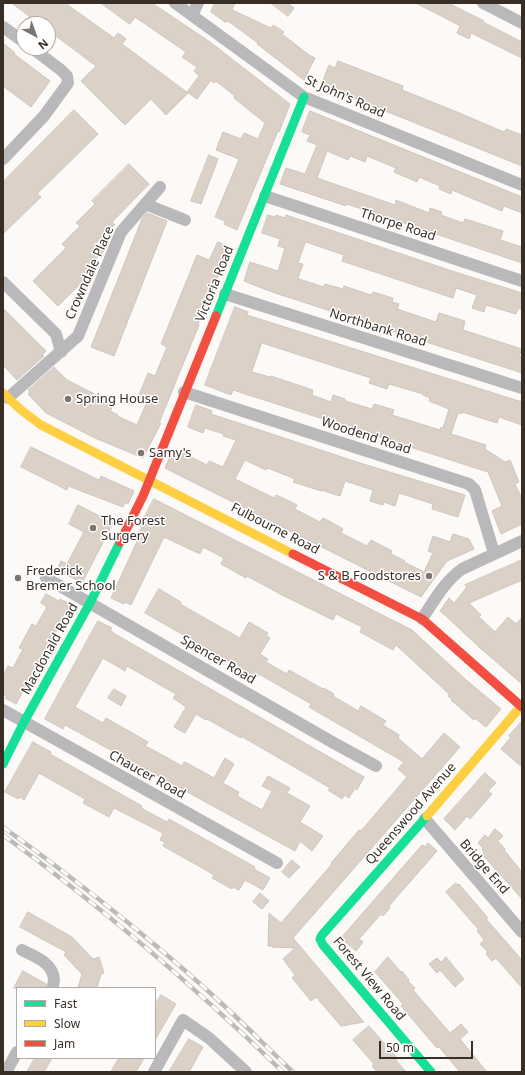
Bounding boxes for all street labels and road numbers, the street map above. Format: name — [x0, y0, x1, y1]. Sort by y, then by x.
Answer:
street label: St John's Road — [303, 72, 387, 122]
street label: Thorpe Road — [358, 205, 438, 245]
street label: Crowndale Place — [62, 224, 118, 322]
street label: Victoria Road — [193, 244, 237, 324]
street label: Northbank Road — [328, 306, 428, 350]
street label: Woodend Road — [319, 414, 413, 458]
street label: Fulbourne Road — [228, 500, 322, 558]
street label: Macdonald Road — [18, 600, 82, 698]
street label: Spencer Road — [178, 632, 258, 688]
street label: Chaucer Road — [106, 748, 188, 802]
street label: Queenswood Avenue — [362, 760, 460, 868]
street label: Bridge End — [456, 837, 512, 897]
street label: Forest View Road — [329, 934, 409, 1024]

